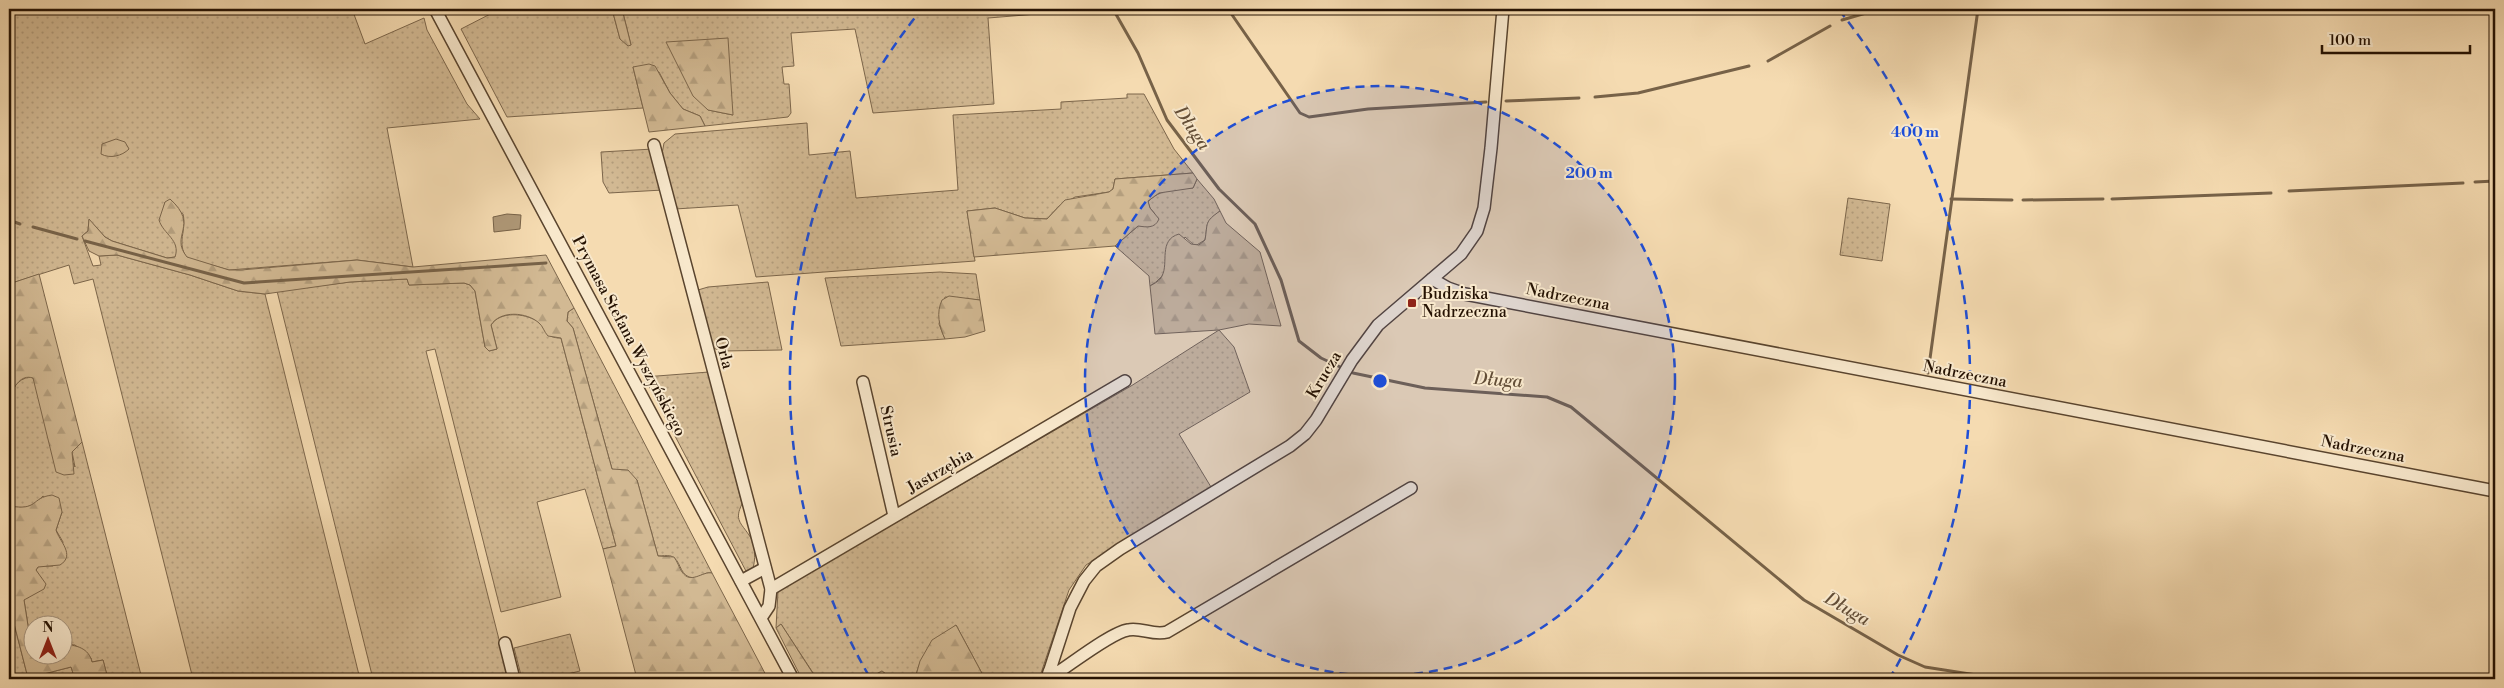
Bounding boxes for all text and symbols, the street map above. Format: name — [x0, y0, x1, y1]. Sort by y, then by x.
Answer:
scale bar — [2322, 22, 2469, 54]
text: 100 m — [2329, 31, 2371, 50]
water label: Długa — [1168, 101, 1216, 155]
text: 400 m — [1891, 123, 1939, 142]
text: 200 m — [1565, 164, 1613, 183]
street label: Prymasa Stefana Wyszyńskiego — [568, 232, 690, 440]
street label: Nadrzeczna — [1524, 279, 1612, 315]
place label: Budziska Nadrzeczna — [1421, 284, 1508, 322]
marker: Budziska Nadrzeczna — [1406, 297, 1418, 309]
street label: Orla — [710, 335, 738, 372]
street label: Krucza — [1302, 347, 1346, 402]
street label: Nadrzeczna — [1921, 356, 2009, 392]
water label: Długa — [1472, 367, 1524, 393]
centre of rings — [1371, 372, 1389, 390]
street label: Strusia — [875, 404, 907, 459]
street label: Nadrzeczna — [2319, 431, 2407, 467]
street label: Jastrzębia — [903, 444, 977, 498]
water label: Długa — [1819, 586, 1875, 632]
north arrow — [22, 616, 72, 666]
text: N — [42, 619, 54, 637]

